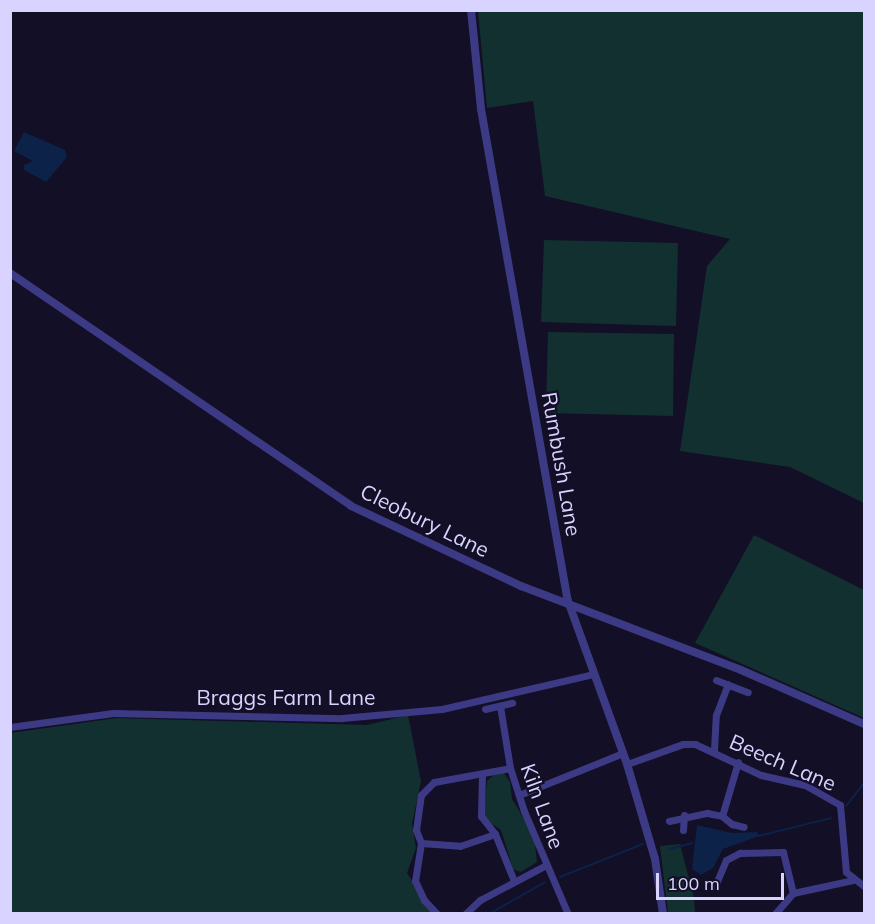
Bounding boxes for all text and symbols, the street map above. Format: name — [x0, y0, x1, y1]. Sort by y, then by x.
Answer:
street label: Rumbush Lane — [537, 390, 587, 538]
street label: Cleobury Lane — [356, 478, 494, 562]
street label: Braggs Farm Lane — [197, 684, 375, 710]
street label: Beech Lane — [726, 728, 840, 796]
street label: Kiln Lane — [516, 760, 570, 852]
scale bar — [659, 861, 786, 899]
text: 100 m — [667, 872, 720, 895]

